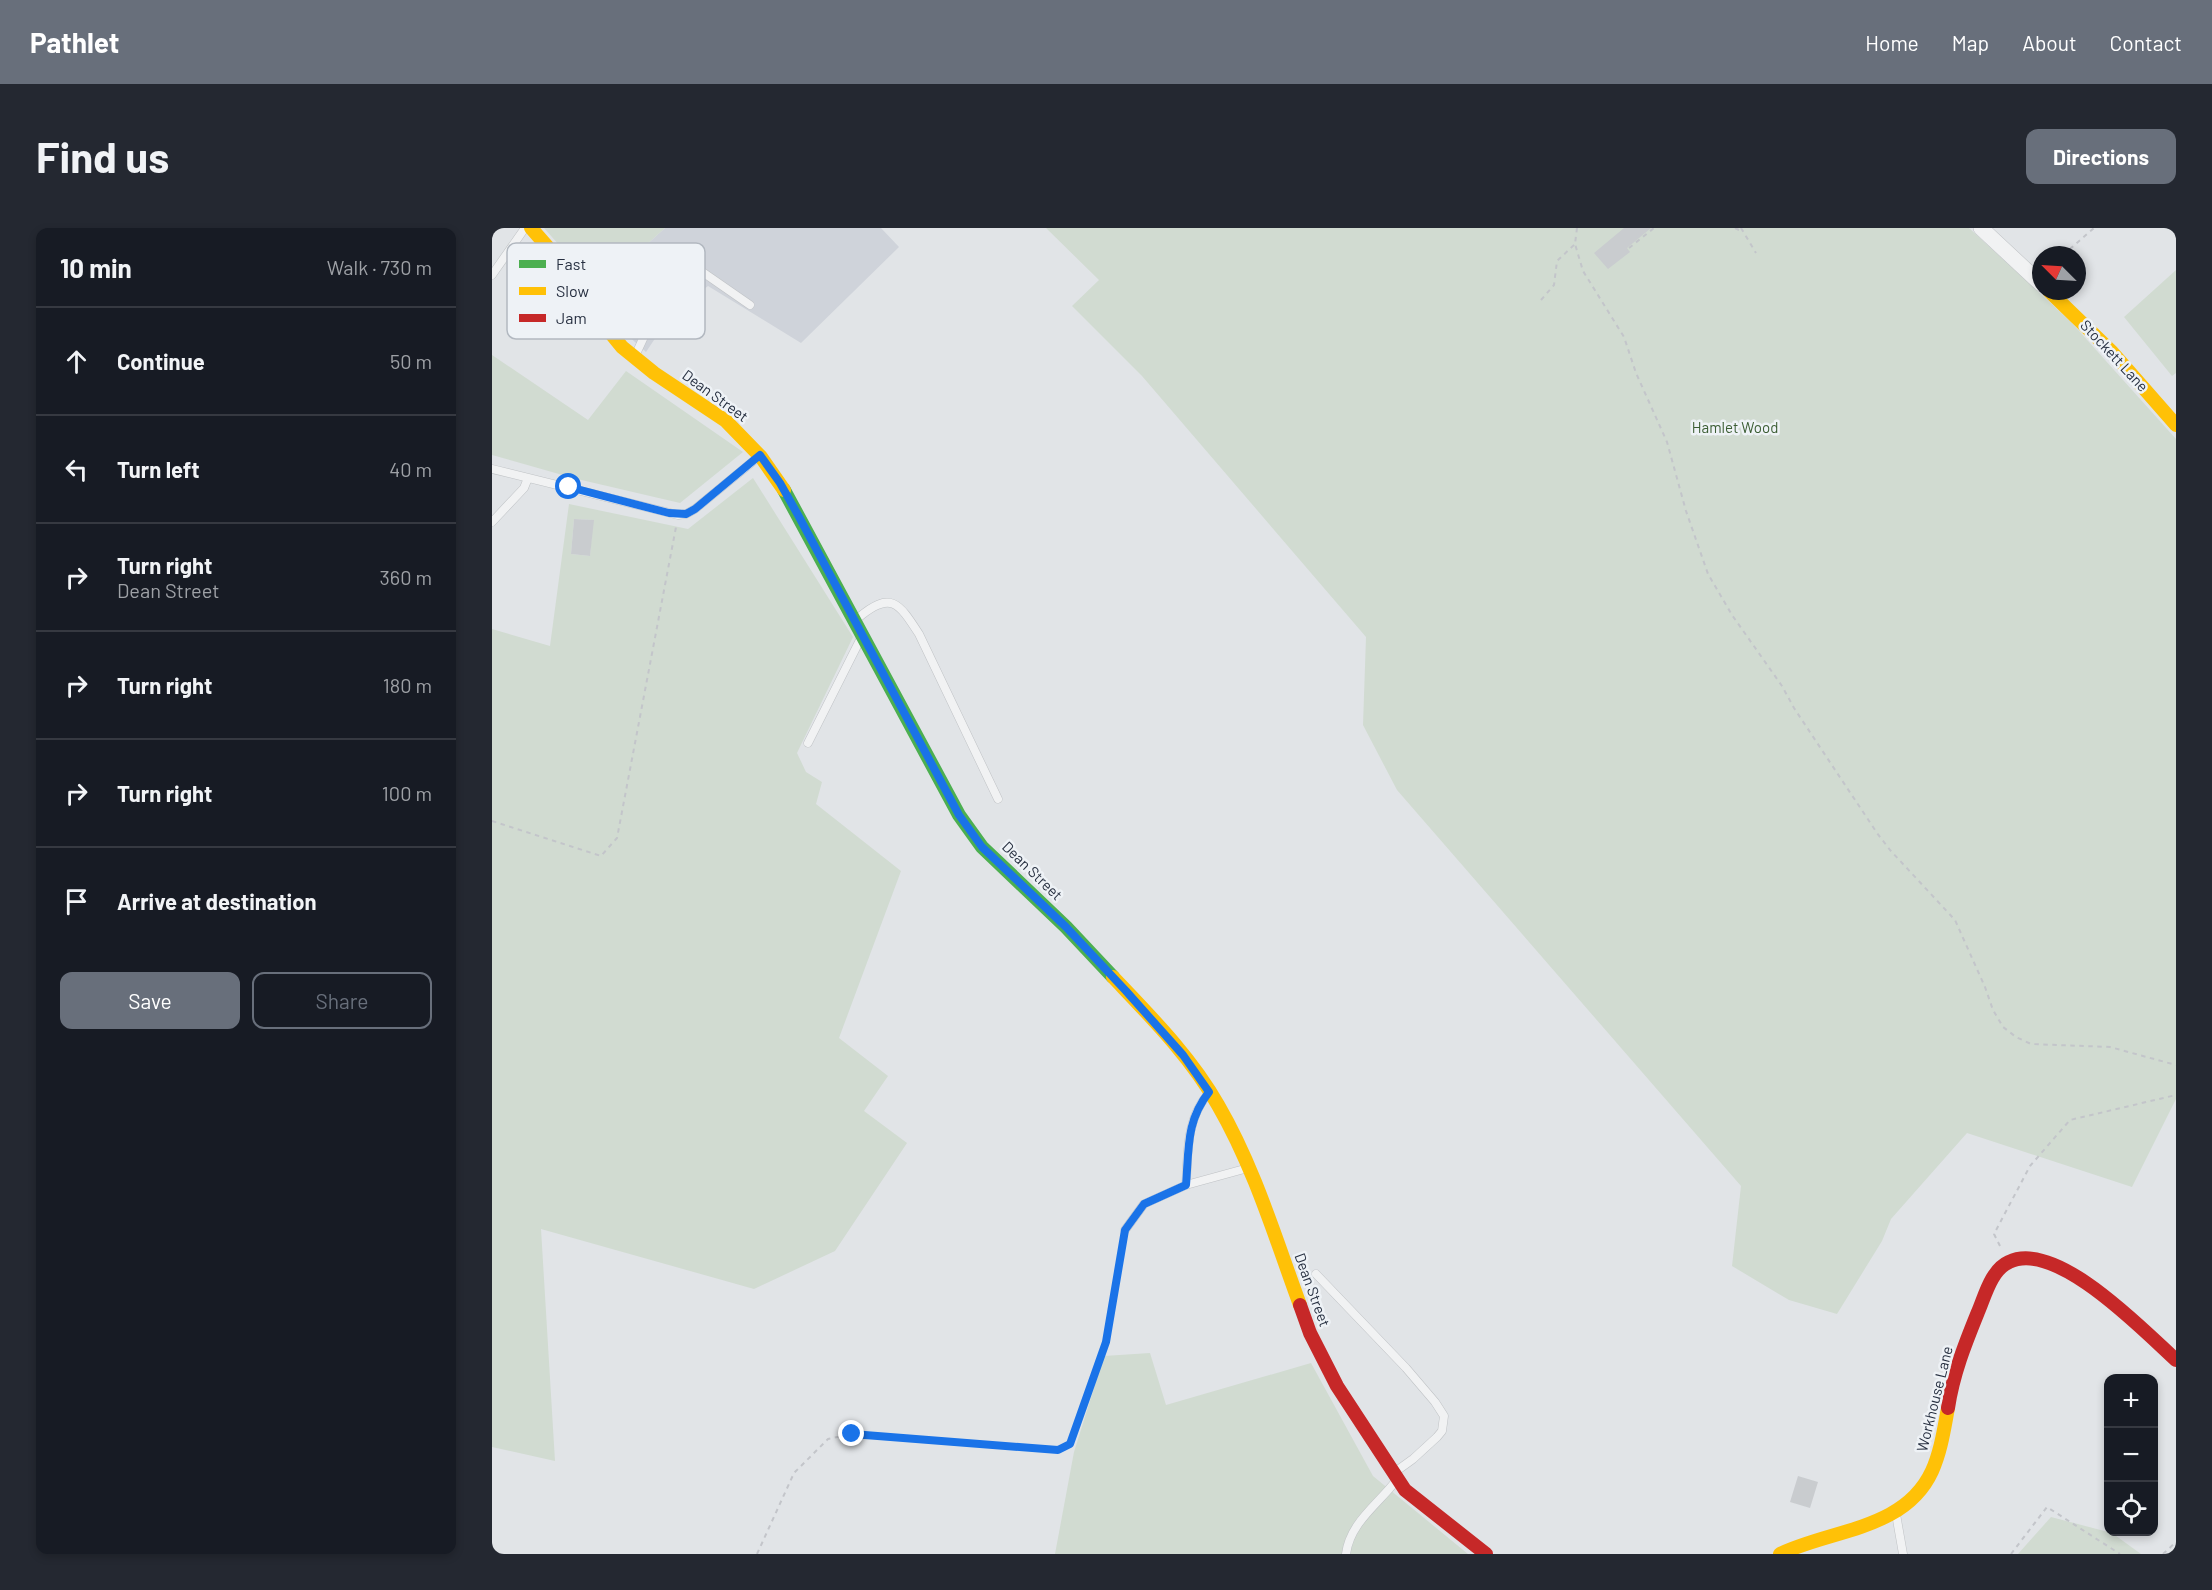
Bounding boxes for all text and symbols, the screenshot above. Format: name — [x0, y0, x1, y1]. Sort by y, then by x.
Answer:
text: Pathlet — [30, 25, 119, 59]
text: Home — [1865, 30, 1919, 55]
text: Map — [1952, 30, 1989, 55]
text: About — [2022, 30, 2077, 55]
text: Contact — [2110, 30, 2182, 55]
button: Directions — [2026, 129, 2176, 184]
text: Find us — [36, 131, 169, 181]
legend — [507, 243, 705, 339]
north arrow — [2032, 246, 2086, 300]
text: 10 min — [60, 252, 132, 283]
text: Fast — [556, 254, 586, 273]
text: Walk · 730 m — [327, 255, 432, 279]
text: Slow — [556, 281, 589, 300]
text: Jam — [556, 308, 587, 327]
street label: Stockett Lane — [2077, 316, 2152, 395]
icon: ahead — [60, 345, 93, 378]
text: Continue — [117, 348, 205, 374]
text: 50 m — [390, 349, 432, 373]
street label: Dean Street — [679, 365, 752, 425]
park label: Hamlet Wood — [1692, 418, 1778, 436]
icon: left — [60, 453, 93, 486]
text: Turn left — [117, 456, 200, 482]
text: 40 m — [389, 457, 432, 481]
route start — [555, 473, 581, 499]
text: Turn right — [117, 552, 212, 578]
icon: right — [60, 561, 93, 594]
text: 360 m — [380, 565, 432, 589]
text: Dean Street — [117, 578, 220, 602]
icon: right — [60, 669, 93, 702]
text: Turn right — [117, 672, 212, 698]
text: 180 m — [383, 673, 432, 697]
icon: right — [60, 777, 93, 810]
text: Turn right — [117, 780, 212, 806]
text: 100 m — [382, 781, 432, 805]
street label: Dean Street — [999, 837, 1067, 903]
icon: arrive — [60, 885, 93, 918]
text: Arrive at destination — [117, 888, 316, 914]
button: Save — [60, 972, 240, 1029]
button: Share — [252, 972, 432, 1029]
street label: Dean Street — [1291, 1250, 1335, 1329]
street label: Workhouse Lane — [1912, 1344, 1956, 1453]
map controls — [2104, 1374, 2158, 1536]
button: + — [2104, 1374, 2158, 1428]
route end — [838, 1420, 864, 1446]
button: − — [2104, 1428, 2158, 1482]
button: locate — [2104, 1482, 2158, 1536]

